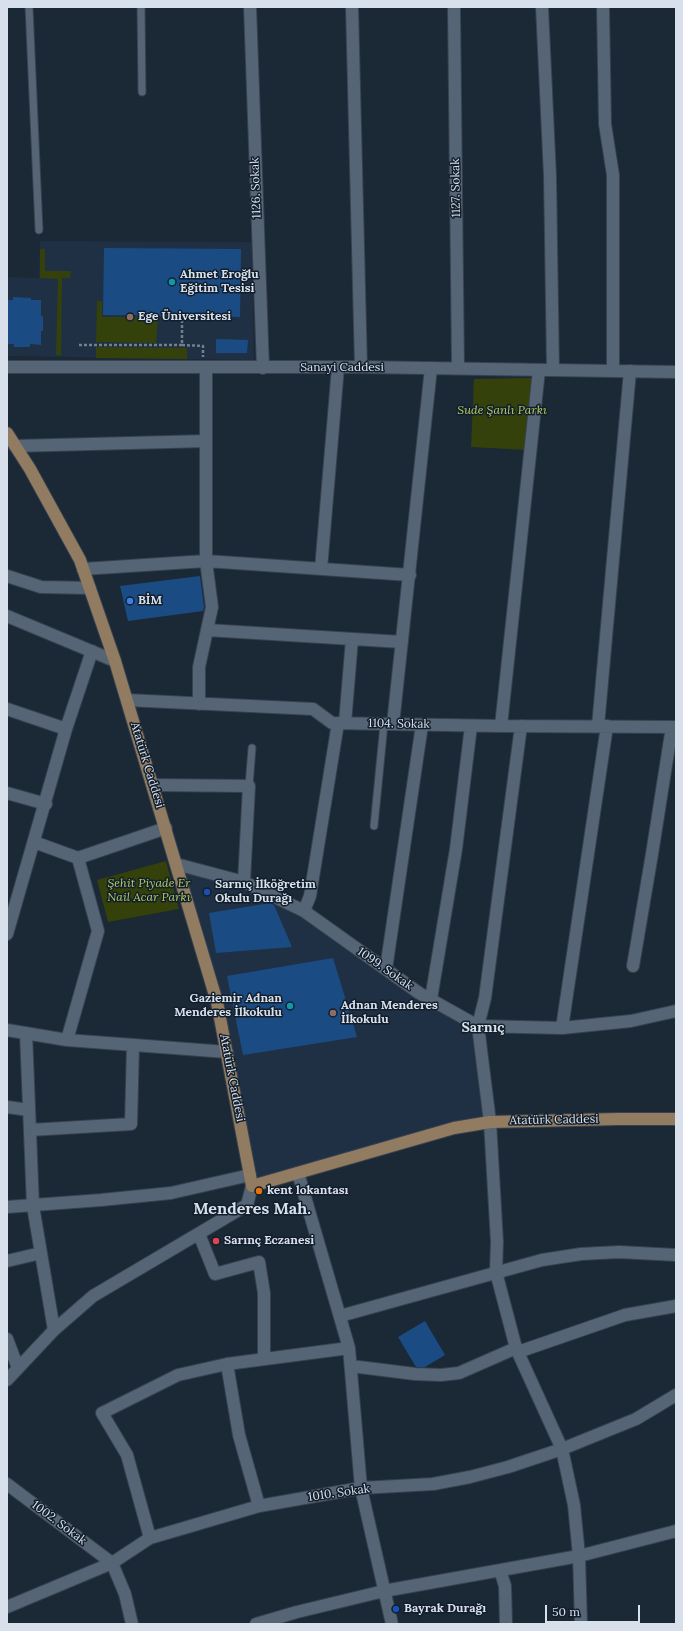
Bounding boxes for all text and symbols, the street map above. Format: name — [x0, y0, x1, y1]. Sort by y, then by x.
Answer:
street label: 1126. Sokak — [248, 157, 264, 219]
street label: 1127. Sokak — [448, 158, 464, 218]
place label: Ahmet Eroğlu Eğitim Tesisi — [180, 268, 259, 296]
marker: Ahmet Eroğlu Eğitim Tesisi — [167, 277, 177, 287]
place label: Ege Üniversitesi — [138, 310, 231, 324]
marker: Ege Üniversitesi — [125, 312, 135, 322]
street label: Sanayi Caddesi — [300, 361, 384, 375]
park label: Sude Şanlı Parkı — [457, 404, 547, 418]
place label: BİM — [138, 594, 162, 608]
marker: BİM — [125, 596, 135, 606]
street label: 1104. Sokak — [368, 716, 430, 732]
street label: Atatürk Caddesi — [127, 720, 167, 810]
park label: Şehit Piyade Er Nail Acar Parkı — [107, 877, 191, 905]
place label: Sarnıç İlköğretim Okulu Durağı — [215, 878, 316, 906]
marker: Sarnıç İlköğretim Okulu Durağı — [202, 887, 212, 897]
street label: 1099. Sokak — [354, 945, 416, 993]
place label: Gaziemir Adnan Menderes İlkokulu — [174, 992, 282, 1020]
place label: Adnan Menderes İlkokulu — [341, 999, 438, 1027]
marker: Gaziemir Adnan Menderes İlkokulu — [285, 1001, 295, 1011]
marker: Adnan Menderes İlkokulu — [328, 1008, 338, 1018]
district label: Sarnıç — [461, 1020, 505, 1036]
street label: Atatürk Caddesi — [216, 1033, 248, 1123]
street label: Atatürk Caddesi — [509, 1112, 599, 1128]
place label: kent lokantası — [267, 1184, 348, 1198]
marker: kent lokantası — [254, 1186, 264, 1196]
district label: Menderes Mah. — [193, 1199, 311, 1219]
place label: Sarınç Eczanesi — [224, 1234, 314, 1248]
marker: Sarınç Eczanesi — [211, 1236, 221, 1246]
street label: 1010. Sokak — [307, 1482, 371, 1504]
street label: 1002. Sokak — [29, 1498, 89, 1548]
scale bar — [547, 1597, 642, 1623]
place label: Bayrak Durağı — [404, 1602, 486, 1616]
marker: Bayrak Durağı — [391, 1604, 401, 1614]
text: 50 m — [552, 1604, 580, 1619]

